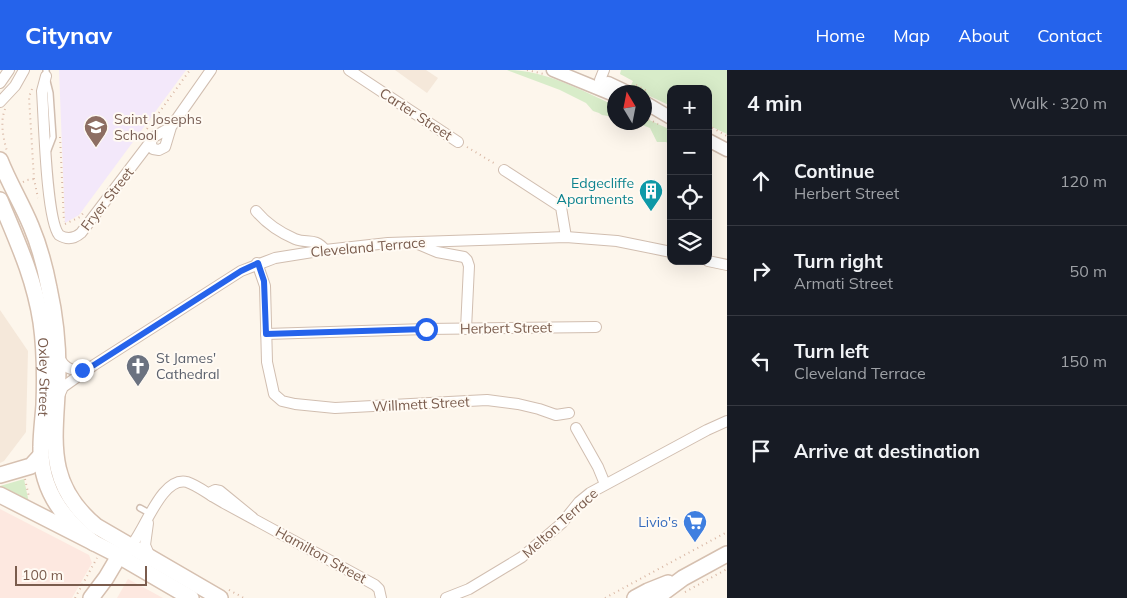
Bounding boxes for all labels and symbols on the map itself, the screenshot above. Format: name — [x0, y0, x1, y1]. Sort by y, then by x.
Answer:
street label: Carter Street — [376, 84, 456, 144]
north arrow — [607, 85, 652, 130]
place label: Saint Josephs School — [114, 110, 202, 144]
school or university icon: Saint Josephs School — [83, 114, 109, 148]
street label: Fryer Street — [77, 164, 137, 234]
place label: Edgecliffe Apartments — [557, 174, 634, 208]
building icon: Edgecliffe Apartments — [638, 178, 664, 212]
street label: Cleveland Terrace — [310, 233, 426, 261]
route start — [415, 318, 438, 341]
street label: Herbert Street — [460, 318, 552, 338]
street label: Oxley Street — [34, 337, 54, 417]
place label: St James' Cathedral — [156, 349, 220, 383]
church icon: St James' Cathedral — [125, 353, 151, 387]
route end — [71, 359, 94, 382]
street label: Willmett Street — [372, 392, 470, 416]
street label: Melton Terrace — [518, 484, 602, 562]
supermarket icon: Livio's — [682, 509, 708, 543]
place label: Livio's — [638, 513, 678, 531]
street label: Hamilton Street — [272, 523, 370, 588]
scale bar — [15, 563, 148, 586]

